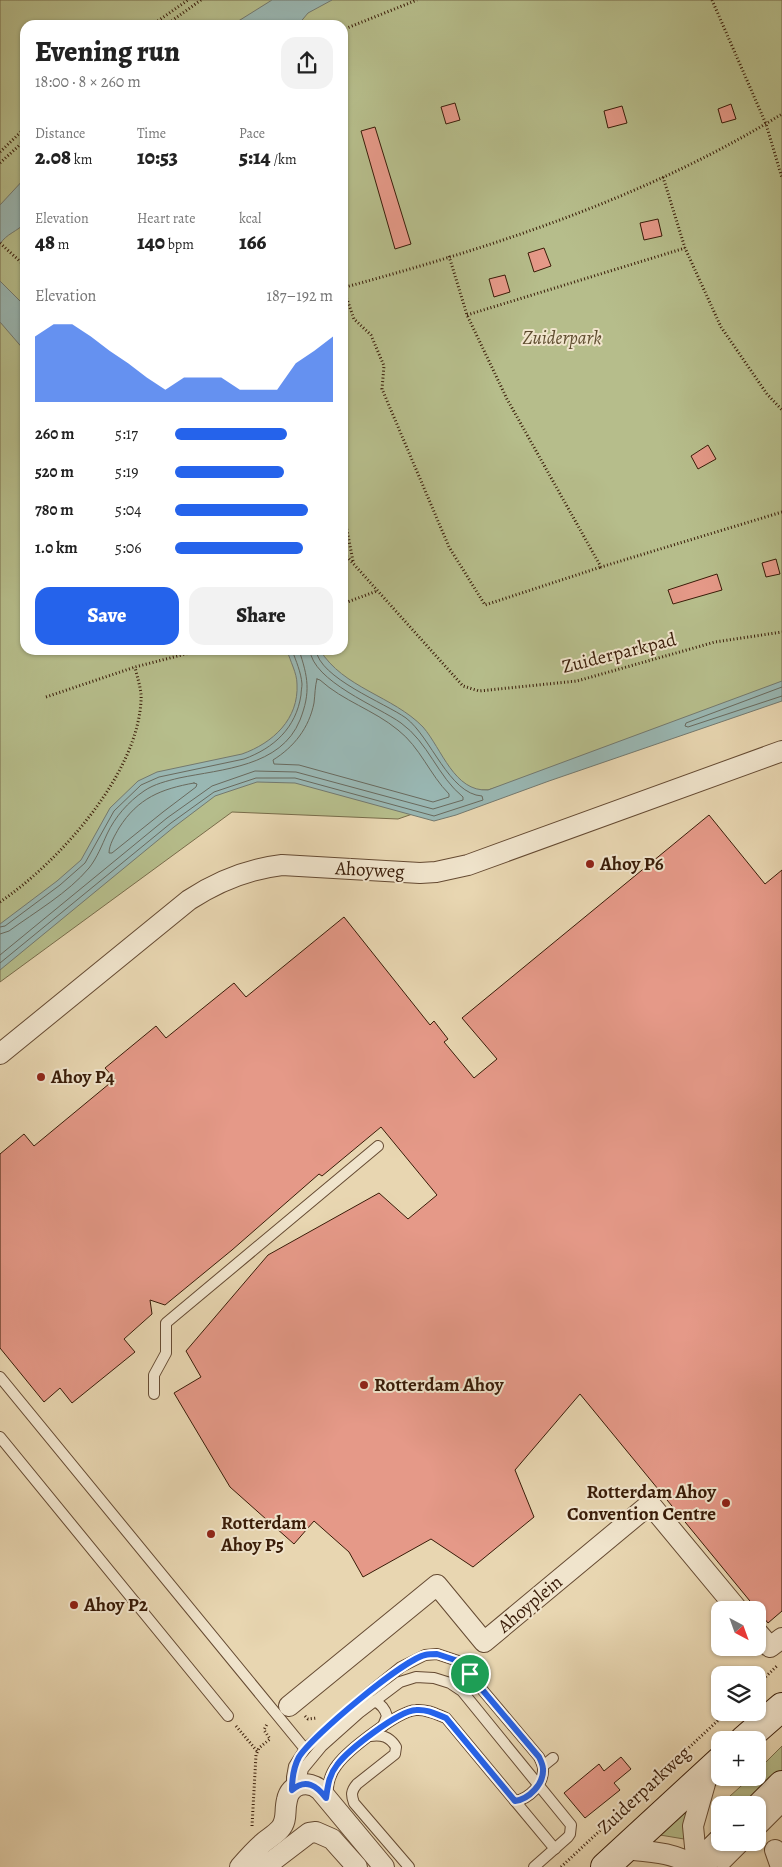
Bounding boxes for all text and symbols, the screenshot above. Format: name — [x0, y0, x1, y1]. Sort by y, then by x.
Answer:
text: Evening run — [35, 33, 180, 71]
button: share — [281, 37, 333, 89]
text: 18:00 · 8 × 260 m — [35, 71, 141, 93]
text: Distance — [35, 124, 85, 143]
text: Time — [137, 124, 166, 143]
text: Pace — [239, 124, 265, 143]
text: 2.08 — [35, 143, 71, 171]
text: 10:53 — [137, 143, 178, 171]
text: 5:14 — [239, 143, 271, 171]
text: km — [71, 150, 92, 169]
text: /km — [271, 150, 297, 169]
text: Elevation — [35, 209, 89, 228]
text: Heart rate — [137, 209, 195, 228]
text: kcal — [239, 209, 261, 228]
text: 48 — [35, 228, 55, 256]
text: 140 — [137, 228, 165, 256]
text: 166 — [239, 228, 266, 256]
text: m — [55, 235, 70, 254]
text: bpm — [165, 235, 194, 254]
text: Elevation — [35, 285, 96, 307]
text: 187–192 m — [266, 285, 333, 307]
park label: Zuiderpark — [522, 325, 602, 351]
text: 260 m — [35, 423, 74, 445]
text: 5:17 — [115, 423, 138, 445]
text: 520 m — [35, 461, 74, 483]
text: 5:19 — [115, 461, 138, 483]
text: 780 m — [35, 499, 74, 521]
text: 5:04 — [115, 499, 141, 521]
text: 1.0 km — [35, 537, 78, 559]
text: 5:06 — [115, 537, 142, 559]
button: Save — [35, 587, 179, 645]
button: Share — [189, 587, 333, 645]
street label: Zuiderparkpad — [559, 626, 680, 680]
place label: Ahoy P6 — [599, 851, 664, 877]
street label: Ahoyweg — [334, 855, 406, 885]
marker: Ahoy P6 — [584, 858, 596, 870]
place label: Ahoy P4 — [50, 1064, 115, 1090]
marker: Ahoy P4 — [35, 1071, 47, 1083]
place label: Rotterdam Ahoy — [374, 1372, 505, 1398]
marker: Rotterdam Ahoy — [358, 1379, 370, 1391]
place label: Rotterdam Ahoy Convention Centre — [567, 1479, 717, 1527]
marker: Rotterdam Ahoy Convention Centre — [720, 1497, 732, 1509]
place label: Rotterdam Ahoy P5 — [220, 1510, 307, 1558]
marker: Rotterdam Ahoy P5 — [205, 1528, 217, 1540]
street label: Ahoyplein — [491, 1569, 568, 1639]
place label: Ahoy P2 — [83, 1592, 148, 1618]
marker: Ahoy P2 — [68, 1599, 80, 1611]
north arrow — [711, 1601, 766, 1656]
map controls — [711, 1601, 766, 1851]
pin — [449, 1653, 491, 1695]
icon: arrive — [456, 1660, 484, 1688]
button: layers — [711, 1666, 766, 1721]
button: + — [711, 1731, 766, 1786]
street label: Zuiderparkweg — [592, 1740, 697, 1840]
button: − — [711, 1796, 766, 1851]

